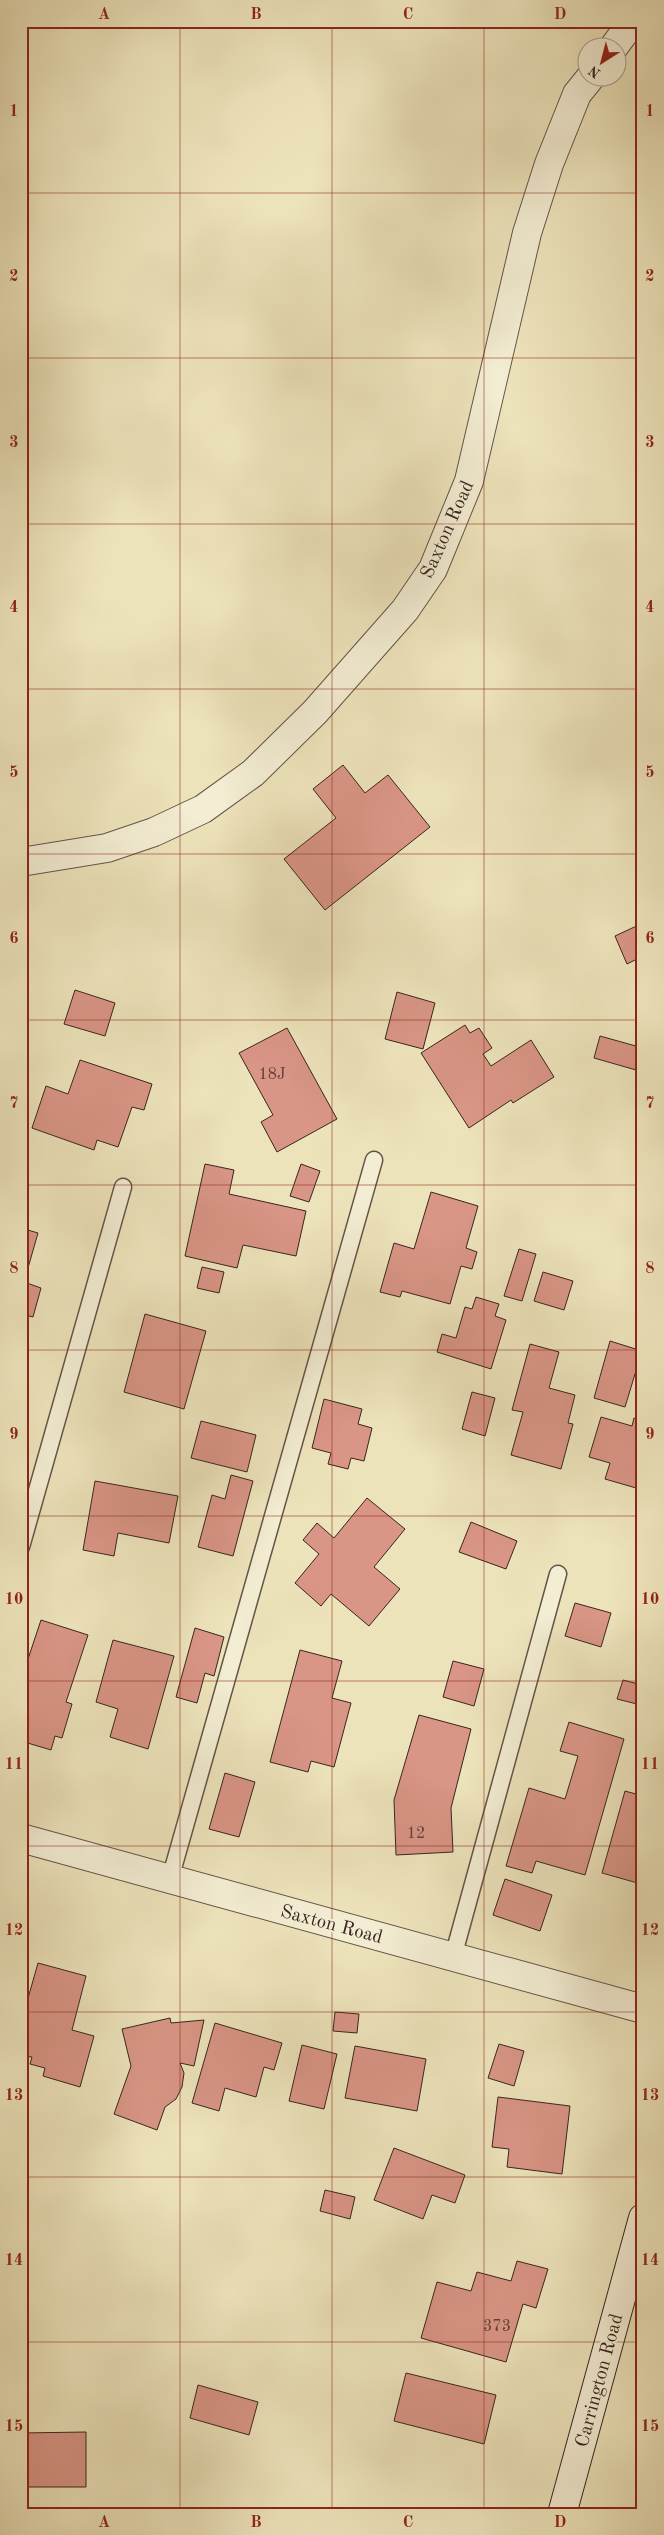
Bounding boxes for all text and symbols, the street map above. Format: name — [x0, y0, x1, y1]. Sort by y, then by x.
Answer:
text: A — [98, 7, 110, 23]
text: B — [250, 7, 262, 23]
text: C — [403, 7, 413, 23]
text: D — [554, 7, 566, 23]
north arrow — [576, 38, 626, 88]
text: N — [586, 63, 603, 81]
text: 1 — [9, 104, 19, 120]
text: 1 — [645, 104, 655, 120]
text: 2 — [9, 269, 19, 285]
text: 2 — [645, 269, 655, 285]
text: 3 — [9, 435, 19, 451]
text: 3 — [645, 435, 655, 451]
street label: Saxton Road — [418, 478, 478, 582]
text: 4 — [9, 600, 19, 616]
text: 4 — [645, 600, 655, 616]
text: 5 — [9, 765, 19, 781]
text: 5 — [645, 765, 655, 781]
text: 6 — [9, 931, 19, 947]
text: 6 — [645, 931, 655, 947]
house number: 18J — [258, 1067, 286, 1083]
text: 7 — [9, 1096, 19, 1112]
text: 7 — [645, 1096, 655, 1112]
text: 8 — [9, 1261, 19, 1277]
text: 8 — [645, 1261, 655, 1277]
text: 9 — [9, 1427, 19, 1443]
text: 9 — [645, 1427, 655, 1443]
text: 10 — [5, 1592, 23, 1608]
text: 10 — [641, 1592, 659, 1608]
text: 11 — [5, 1757, 23, 1773]
text: 11 — [641, 1757, 659, 1773]
house number: 12 — [407, 1826, 425, 1842]
street label: Saxton Road — [278, 1903, 385, 1948]
text: 12 — [5, 1923, 23, 1939]
text: 12 — [641, 1923, 659, 1939]
text: 13 — [5, 2088, 23, 2104]
text: 13 — [641, 2088, 659, 2104]
text: 14 — [5, 2253, 23, 2269]
text: 14 — [641, 2253, 659, 2269]
street label: Carrington Road — [573, 2312, 627, 2449]
house number: 373 — [483, 2319, 511, 2335]
text: 15 — [5, 2419, 23, 2435]
text: 15 — [641, 2419, 659, 2435]
text: A — [98, 2515, 110, 2531]
text: B — [250, 2515, 262, 2531]
text: C — [403, 2515, 413, 2531]
text: D — [554, 2515, 566, 2531]

